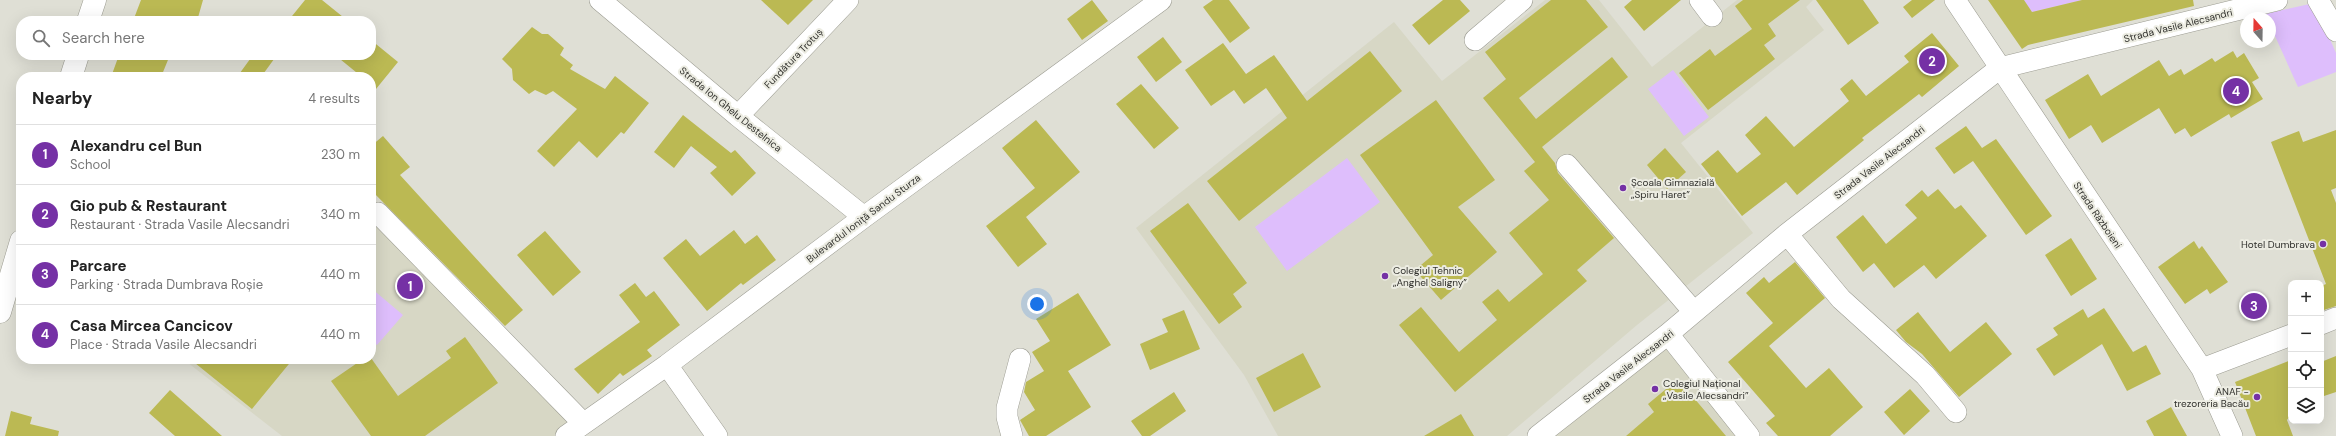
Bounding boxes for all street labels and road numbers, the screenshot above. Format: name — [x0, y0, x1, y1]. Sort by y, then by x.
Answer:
street label: Strada Vasile Alecsandri — [2122, 6, 2234, 45]
street label: Fundătura Trotuș — [761, 25, 825, 91]
street label: Strada Ion Ghelu Destelnica — [677, 64, 784, 155]
street label: Strada Vasile Alecsandri — [1831, 123, 1927, 202]
street label: Bulevardul Ioniță Sandu Sturza — [804, 171, 923, 266]
street label: Strada Războieni — [2071, 180, 2125, 251]
street label: Strada Vasile Alecsandri — [1580, 327, 1676, 406]

